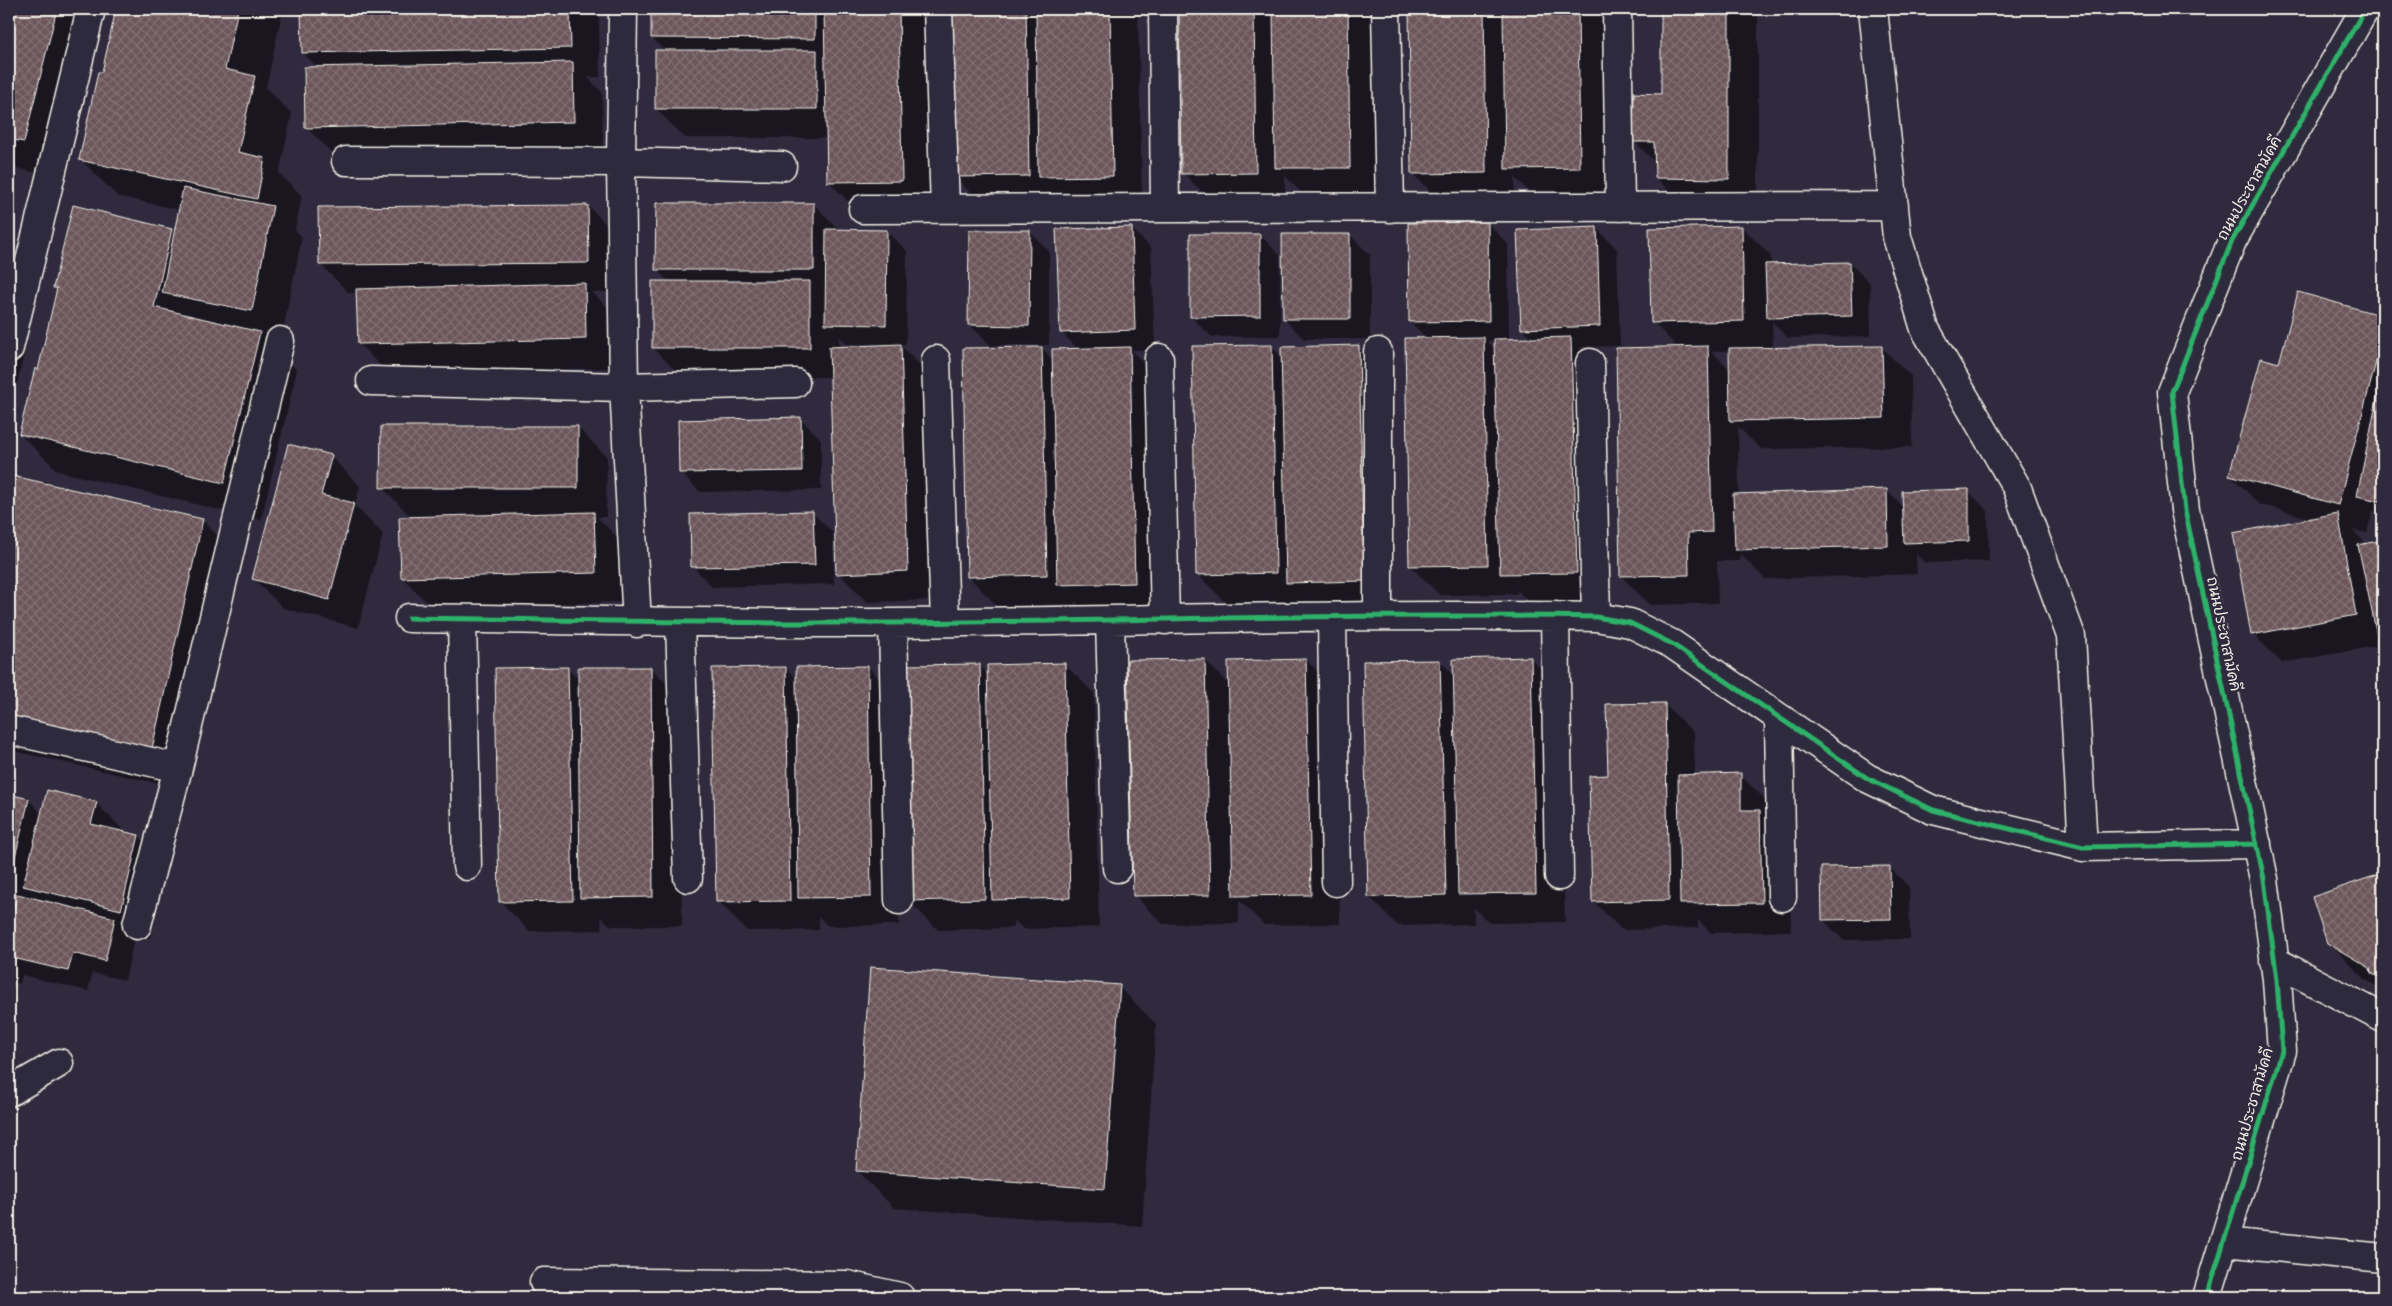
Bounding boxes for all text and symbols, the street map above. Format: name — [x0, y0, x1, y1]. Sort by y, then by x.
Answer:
street label: ถนนประชาสามัคคี — [2212, 132, 2286, 244]
street label: ถนนประชาสามัคคี — [2202, 575, 2246, 693]
street label: ถนนประชาสามัคคี — [2226, 1045, 2278, 1163]

